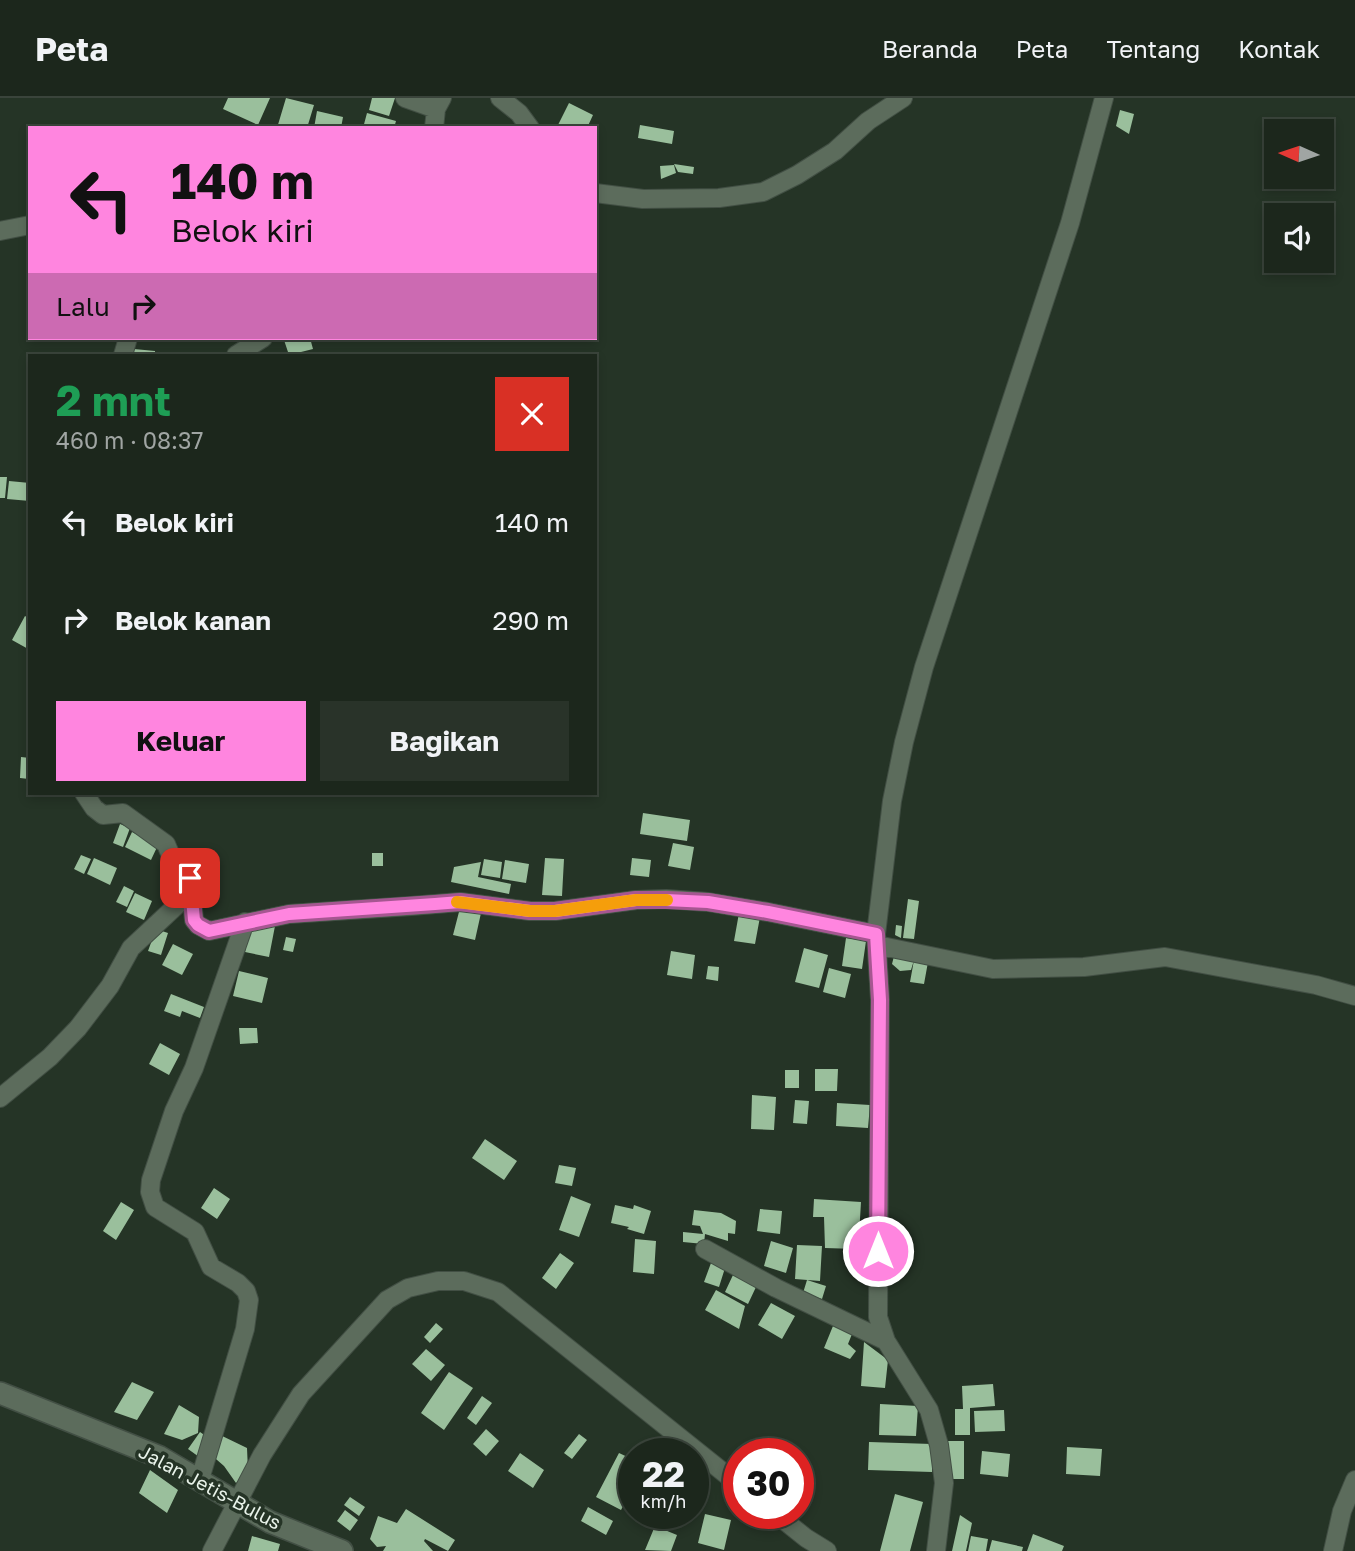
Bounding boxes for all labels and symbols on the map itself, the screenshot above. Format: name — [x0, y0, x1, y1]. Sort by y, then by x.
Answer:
north arrow — [1264, 119, 1334, 189]
pin — [160, 848, 220, 908]
position arrow — [841, 1214, 915, 1288]
speed limit sign: 30 — [723, 1438, 814, 1529]
street label: Jalan Jetis-Bulus — [135, 1439, 285, 1534]

